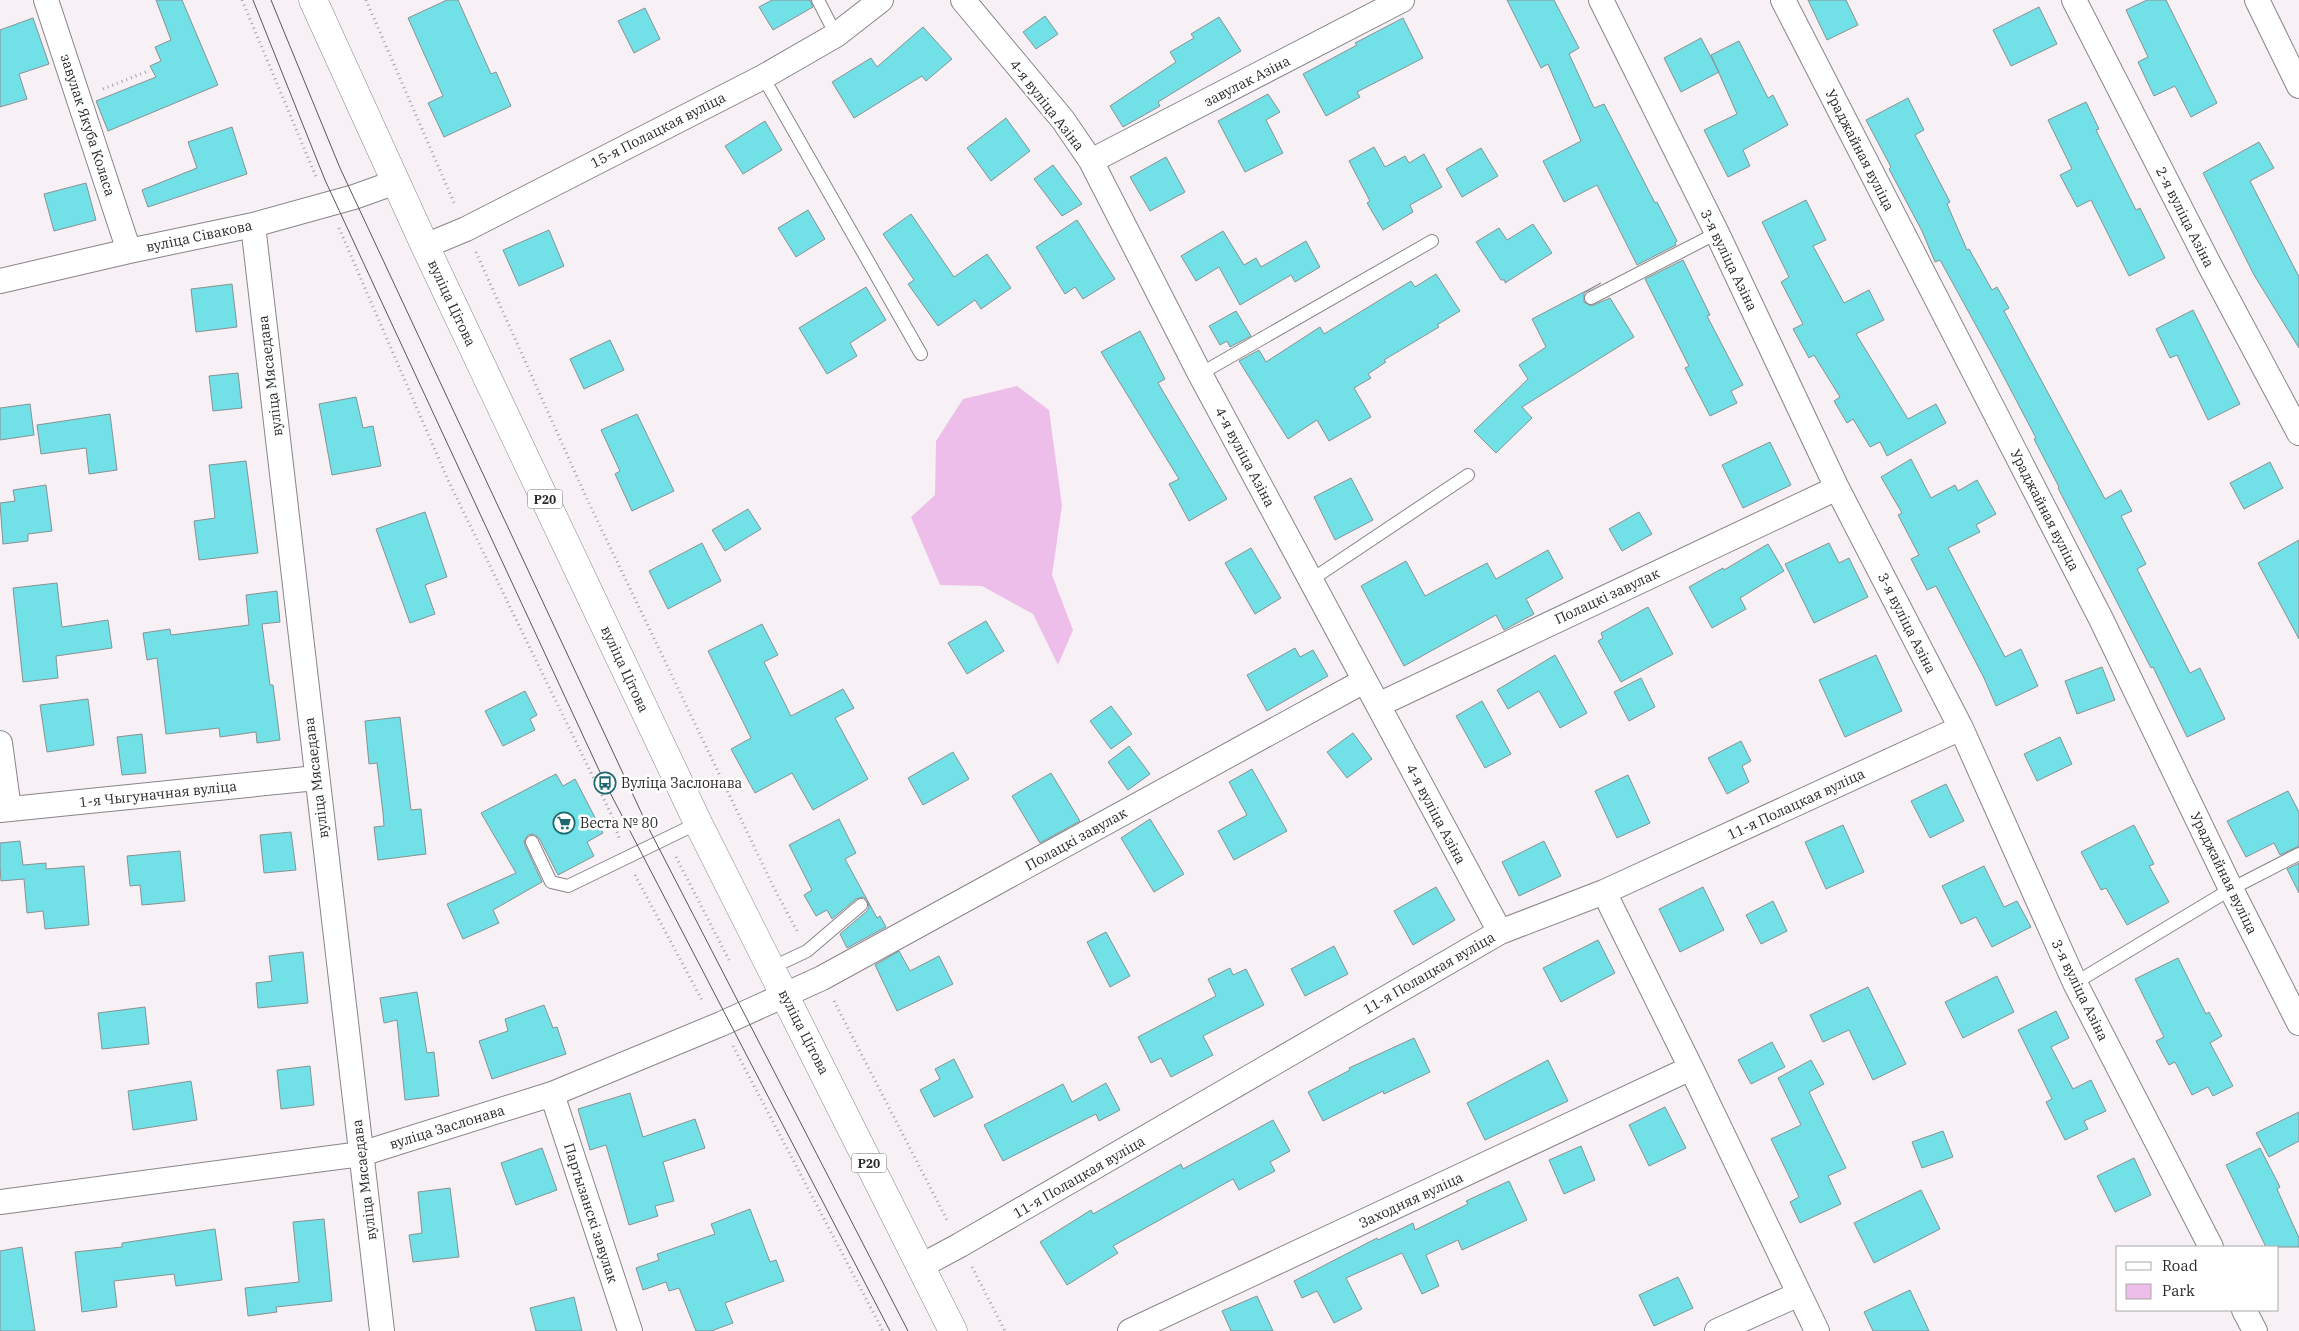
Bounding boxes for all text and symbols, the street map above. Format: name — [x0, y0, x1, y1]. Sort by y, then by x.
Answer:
street label: завулак Азіна — [1201, 51, 1294, 110]
street label: завулак Якуба Коласа — [56, 52, 120, 199]
street label: 4-я вуліца Азіна — [1006, 56, 1088, 154]
street label: Ураджайная вуліца — [1822, 86, 1899, 214]
street label: 15-я Полацкая вуліца — [587, 88, 729, 172]
street label: 2-я вуліца Азіна — [2152, 164, 2218, 271]
street label: 3-я вуліца Азіна — [1697, 206, 1762, 314]
street label: вуліца Сівакова — [144, 216, 254, 256]
street label: вуліца Цітова — [424, 257, 480, 349]
street label: вуліца Мясаедава — [254, 314, 286, 437]
street label: 4-я вуліца Азіна — [1211, 404, 1279, 510]
street label: Ураджайная вуліца — [2007, 446, 2084, 574]
road number: Р20 — [528, 489, 562, 508]
street label: Полацкі завулак — [1552, 564, 1662, 628]
street label: 3-я вуліца Азіна — [1874, 570, 1940, 677]
street label: вуліца Цітова — [597, 623, 653, 715]
street label: вуліца Мясаедава — [300, 716, 332, 839]
street label: 4-я вуліца Азіна — [1402, 761, 1470, 867]
street label: 11-я Полацкая вуліца — [1724, 764, 1868, 844]
bus stop icon: Вуліца Заслонава — [593, 771, 617, 795]
place label: Вуліца Заслонава — [621, 774, 743, 792]
street label: 1-я Чыгуначная вуліца — [78, 777, 238, 811]
street label: Полацкі завулак — [1022, 804, 1130, 874]
street label: Ураджайная вуліца — [2187, 809, 2262, 938]
supermarket icon: Веста № 80 — [552, 811, 576, 835]
place label: Веста № 80 — [580, 814, 658, 832]
street label: 11-я Полацкая вуліца — [1360, 928, 1499, 1018]
street label: 3-я вуліца Азіна — [2048, 936, 2113, 1044]
street label: вуліца Цітова — [775, 986, 833, 1078]
street label: вуліца Заслонава — [387, 1101, 507, 1153]
street label: вуліца Мясаедава — [348, 1118, 380, 1241]
street label: 11-я Полацкая вуліца — [1010, 1132, 1149, 1222]
street label: Партызанскі завулак — [560, 1141, 622, 1285]
road number: Р20 — [852, 1154, 886, 1172]
street label: Заходняя вуліца — [1356, 1168, 1466, 1232]
legend — [2116, 1246, 2279, 1311]
text: Road — [2162, 1256, 2198, 1275]
text: Park — [2162, 1281, 2195, 1300]

